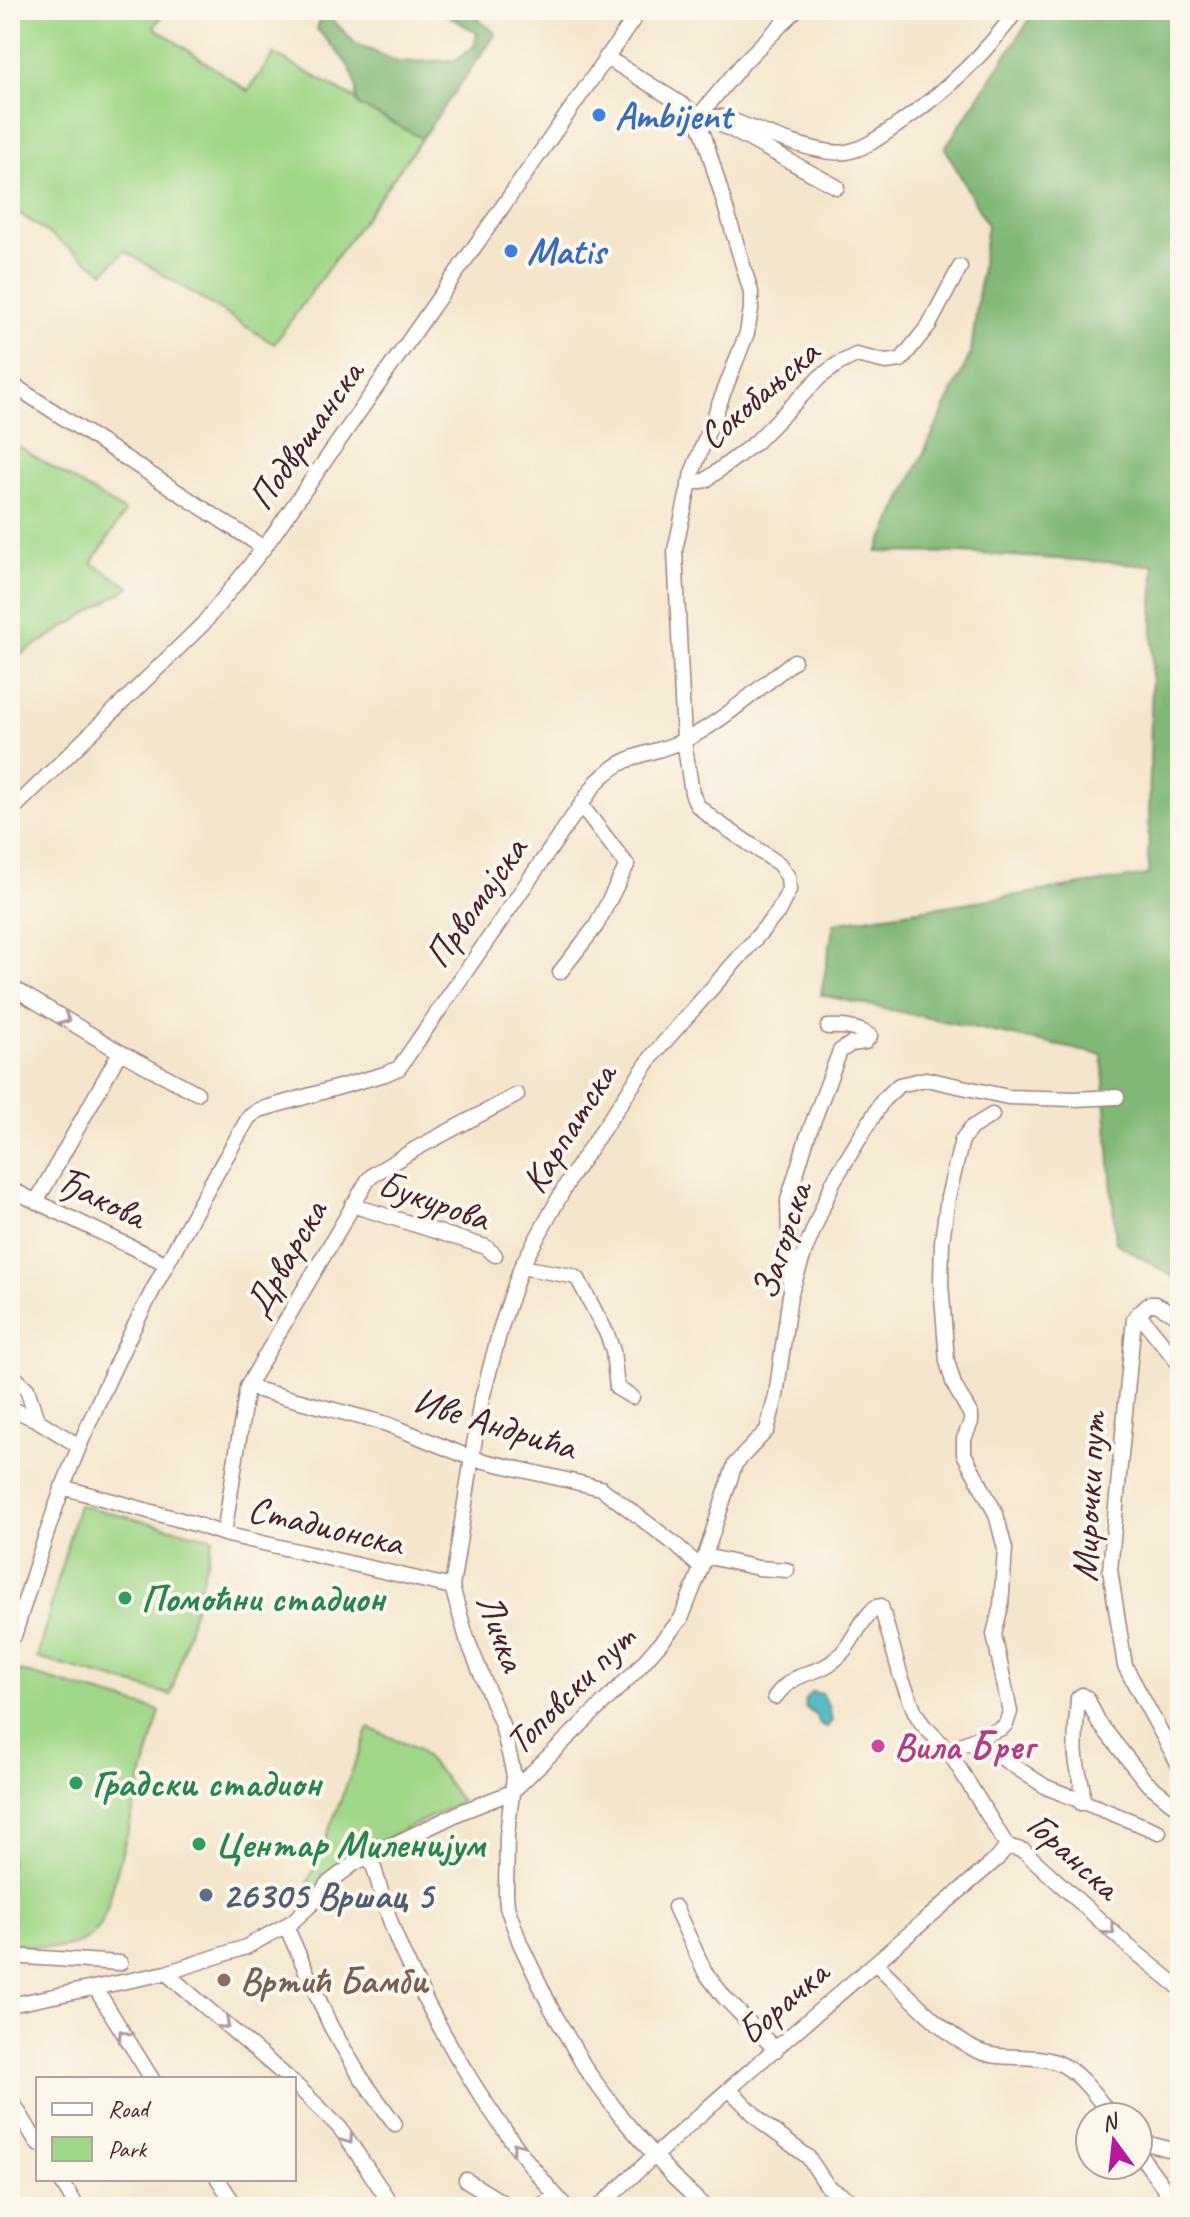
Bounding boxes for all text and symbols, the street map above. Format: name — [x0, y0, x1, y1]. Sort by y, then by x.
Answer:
place label: Ambijent — [615, 92, 736, 139]
marker: Ambijent — [590, 106, 608, 124]
place label: Matis — [527, 228, 609, 275]
marker: Matis — [502, 242, 520, 260]
street label: Сокобањска — [688, 328, 830, 460]
street label: Подвршанска — [237, 349, 376, 519]
street label: Првомајска — [414, 826, 539, 977]
one-way arrow — [56, 1009, 71, 1025]
street label: Карпатска — [510, 1052, 628, 1202]
street label: Ђакова — [48, 1156, 156, 1241]
street label: Букурова — [372, 1160, 498, 1242]
street label: Загорска — [741, 1174, 823, 1305]
street label: Дрварска — [233, 1189, 339, 1325]
street label: Иве Андрића — [408, 1377, 584, 1471]
street label: Мирочки пут — [1061, 1408, 1117, 1583]
street label: Стадионска — [244, 1485, 410, 1567]
place label: Помоћни стадион — [141, 1575, 387, 1622]
street label: Личка — [466, 1587, 538, 1680]
marker: Помоћни стадион — [116, 1589, 134, 1607]
street label: Топовски пут — [495, 1613, 647, 1765]
place label: Вила Брег — [894, 1723, 1038, 1770]
marker: Вила Брег — [869, 1737, 887, 1755]
place label: Градски стадион — [92, 1760, 323, 1807]
marker: Градски стадион — [67, 1774, 85, 1792]
street label: Горанска — [1017, 1801, 1133, 1912]
place label: Центар Миленијум — [215, 1821, 487, 1868]
marker: Центар Миленијум — [190, 1835, 208, 1853]
place label: 26305 Вршац 5 — [222, 1872, 436, 1919]
marker: 26305 Вршац 5 — [197, 1886, 215, 1904]
one-way arrow — [1101, 1920, 1115, 1935]
street label: Борачка — [727, 1948, 840, 2055]
place label: Вртић Бамби — [240, 1957, 430, 2004]
marker: Вртић Бамби — [215, 1971, 233, 1989]
one-way arrow — [216, 2014, 230, 2029]
one-way arrow — [118, 2029, 133, 2043]
legend — [36, 2077, 296, 2181]
text: Road — [108, 2094, 152, 2124]
north arrow — [1074, 2101, 1154, 2181]
text: N — [1099, 2106, 1123, 2138]
one-way arrow — [338, 2131, 353, 2145]
text: Park — [108, 2134, 148, 2164]
one-way arrow — [512, 2141, 527, 2155]

